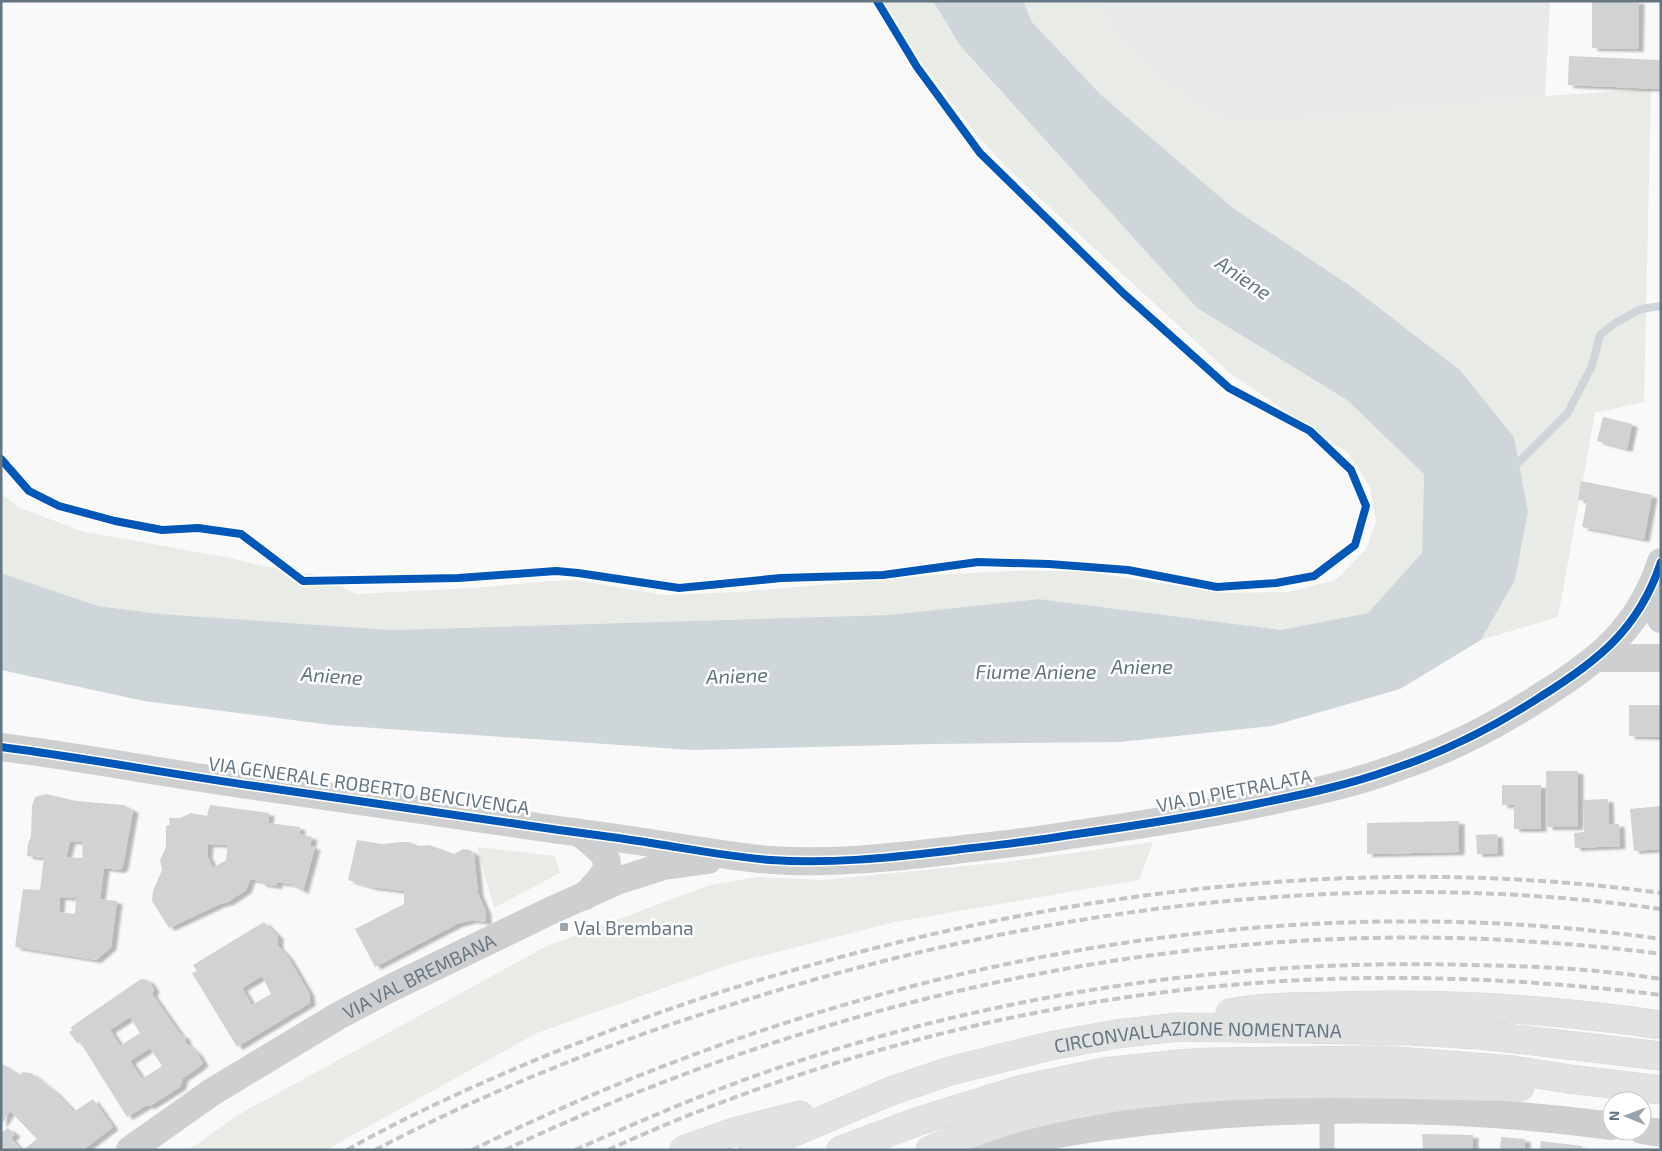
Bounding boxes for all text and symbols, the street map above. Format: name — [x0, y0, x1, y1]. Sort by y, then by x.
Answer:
water label: Aniene — [1211, 249, 1277, 304]
water label: Aniene — [1110, 654, 1173, 678]
water label: Fiume Aniene — [975, 659, 1097, 683]
water label: Aniene — [299, 661, 364, 689]
water label: Aniene — [705, 662, 769, 688]
street label: VIA GENERALE ROBERTO BENCIVENGA — [207, 751, 531, 819]
street label: VIA DI PIETRALATA — [1154, 764, 1314, 816]
place label: Val Brembana — [574, 916, 694, 939]
marker: Val Brembana — [558, 921, 570, 933]
street label: VIA VAL BREMBANA — [338, 928, 499, 1023]
street label: CIRCONVALLAZIONE NOMENTANA — [1052, 1015, 1342, 1057]
north arrow — [1602, 1091, 1652, 1141]
text: N — [1605, 1111, 1622, 1121]

